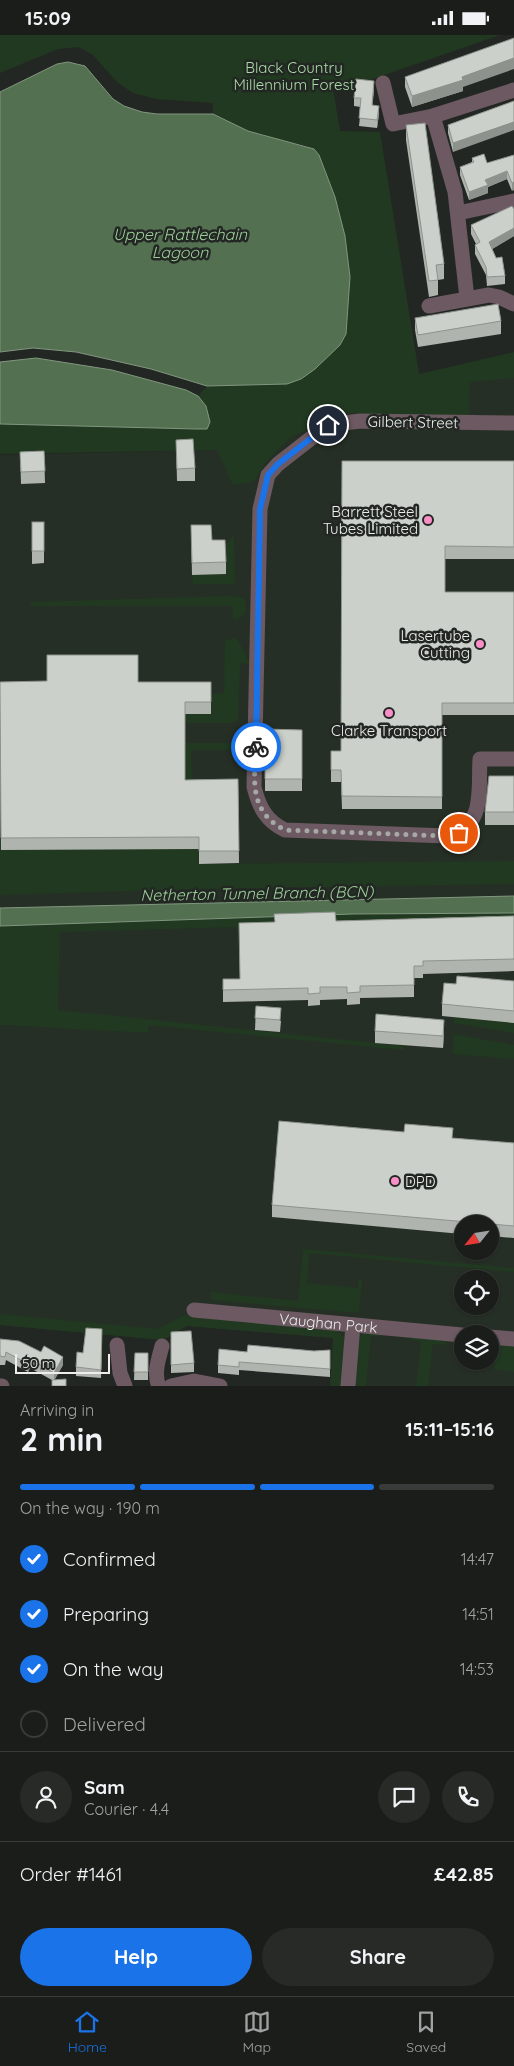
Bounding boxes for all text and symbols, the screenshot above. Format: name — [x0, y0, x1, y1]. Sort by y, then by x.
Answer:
text: 15:09 — [25, 6, 71, 30]
park label: Black Country Millennium Forest — [233, 58, 355, 94]
water label: Upper Rattlechain Lagoon — [113, 224, 248, 262]
pin — [307, 404, 349, 446]
icon: home — [314, 411, 342, 439]
street label: Gilbert Street — [368, 412, 458, 432]
place label: Barrett Steel Tubes Limited — [323, 502, 418, 538]
marker: Barrett Steel Tubes Limited — [422, 514, 434, 526]
place label: Lasertube Cutting — [400, 626, 470, 662]
marker: Lasertube Cutting — [474, 638, 486, 650]
marker: Clarke Transport — [383, 707, 395, 719]
place label: Clarke Transport — [331, 721, 447, 740]
courier — [231, 722, 281, 772]
icon: bike — [242, 733, 270, 761]
pin — [438, 812, 480, 854]
icon: bag — [445, 819, 473, 847]
water label: Netherton Tunnel Branch (BCN) — [140, 881, 375, 905]
place label: DPD — [405, 1172, 436, 1191]
marker: DPD — [389, 1175, 401, 1187]
north arrow — [454, 1215, 499, 1260]
map controls — [454, 1215, 499, 1370]
button: locate — [454, 1270, 499, 1315]
street label: Vaughan Park — [278, 1308, 378, 1337]
button: layers — [454, 1325, 499, 1370]
scale bar — [15, 1351, 110, 1374]
text: 50 m — [22, 1354, 55, 1372]
text: Arriving in — [20, 1400, 94, 1420]
text: 15:11–15:16 — [405, 1417, 494, 1441]
text: 2 min — [20, 1419, 103, 1459]
text: On the way · 190 m — [20, 1498, 160, 1518]
icon: check — [20, 1545, 48, 1573]
text: Confirmed — [63, 1547, 156, 1571]
text: 14:47 — [461, 1549, 494, 1569]
icon: check — [20, 1600, 48, 1628]
text: Preparing — [63, 1602, 149, 1626]
text: 14:51 — [462, 1604, 494, 1624]
icon: check — [20, 1655, 48, 1683]
text: On the way — [63, 1657, 164, 1681]
text: 14:53 — [460, 1659, 494, 1679]
text: Delivered — [63, 1712, 146, 1736]
button: person — [20, 1771, 72, 1823]
button: chat — [378, 1771, 430, 1823]
button: phone — [442, 1771, 494, 1823]
text: Sam — [84, 1775, 125, 1799]
text: Courier · 4.4 — [84, 1799, 169, 1819]
text: Order #1461 — [20, 1862, 123, 1886]
text: £42.85 — [434, 1862, 494, 1886]
button: Help — [20, 1928, 252, 1986]
button: Share — [262, 1928, 494, 1986]
tab: Home — [68, 2008, 107, 2056]
tab: Map — [242, 2008, 271, 2056]
tab: Saved — [406, 2008, 446, 2056]

